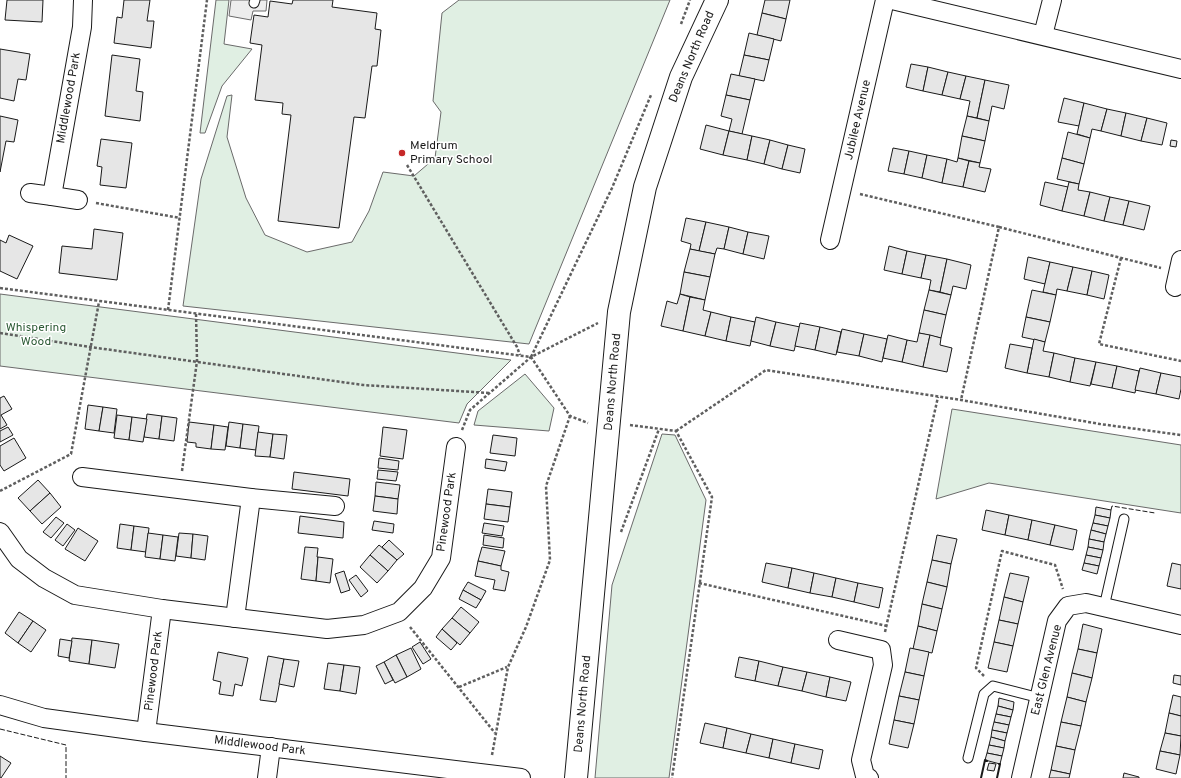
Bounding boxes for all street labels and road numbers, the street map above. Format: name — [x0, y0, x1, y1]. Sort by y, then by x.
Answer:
street label: Deans North Road — [666, 9, 718, 105]
street label: Middlewood Park — [53, 51, 85, 145]
street label: Jubilee Avenue — [841, 78, 875, 162]
street label: Deans North Road — [601, 333, 625, 431]
street label: Pinewood Park — [433, 471, 461, 553]
street label: East Glen Avenue — [1028, 623, 1066, 717]
street label: Pinewood Park — [141, 630, 167, 712]
street label: Deans North Road — [571, 655, 595, 753]
street label: Middlewood Park — [213, 732, 307, 760]

